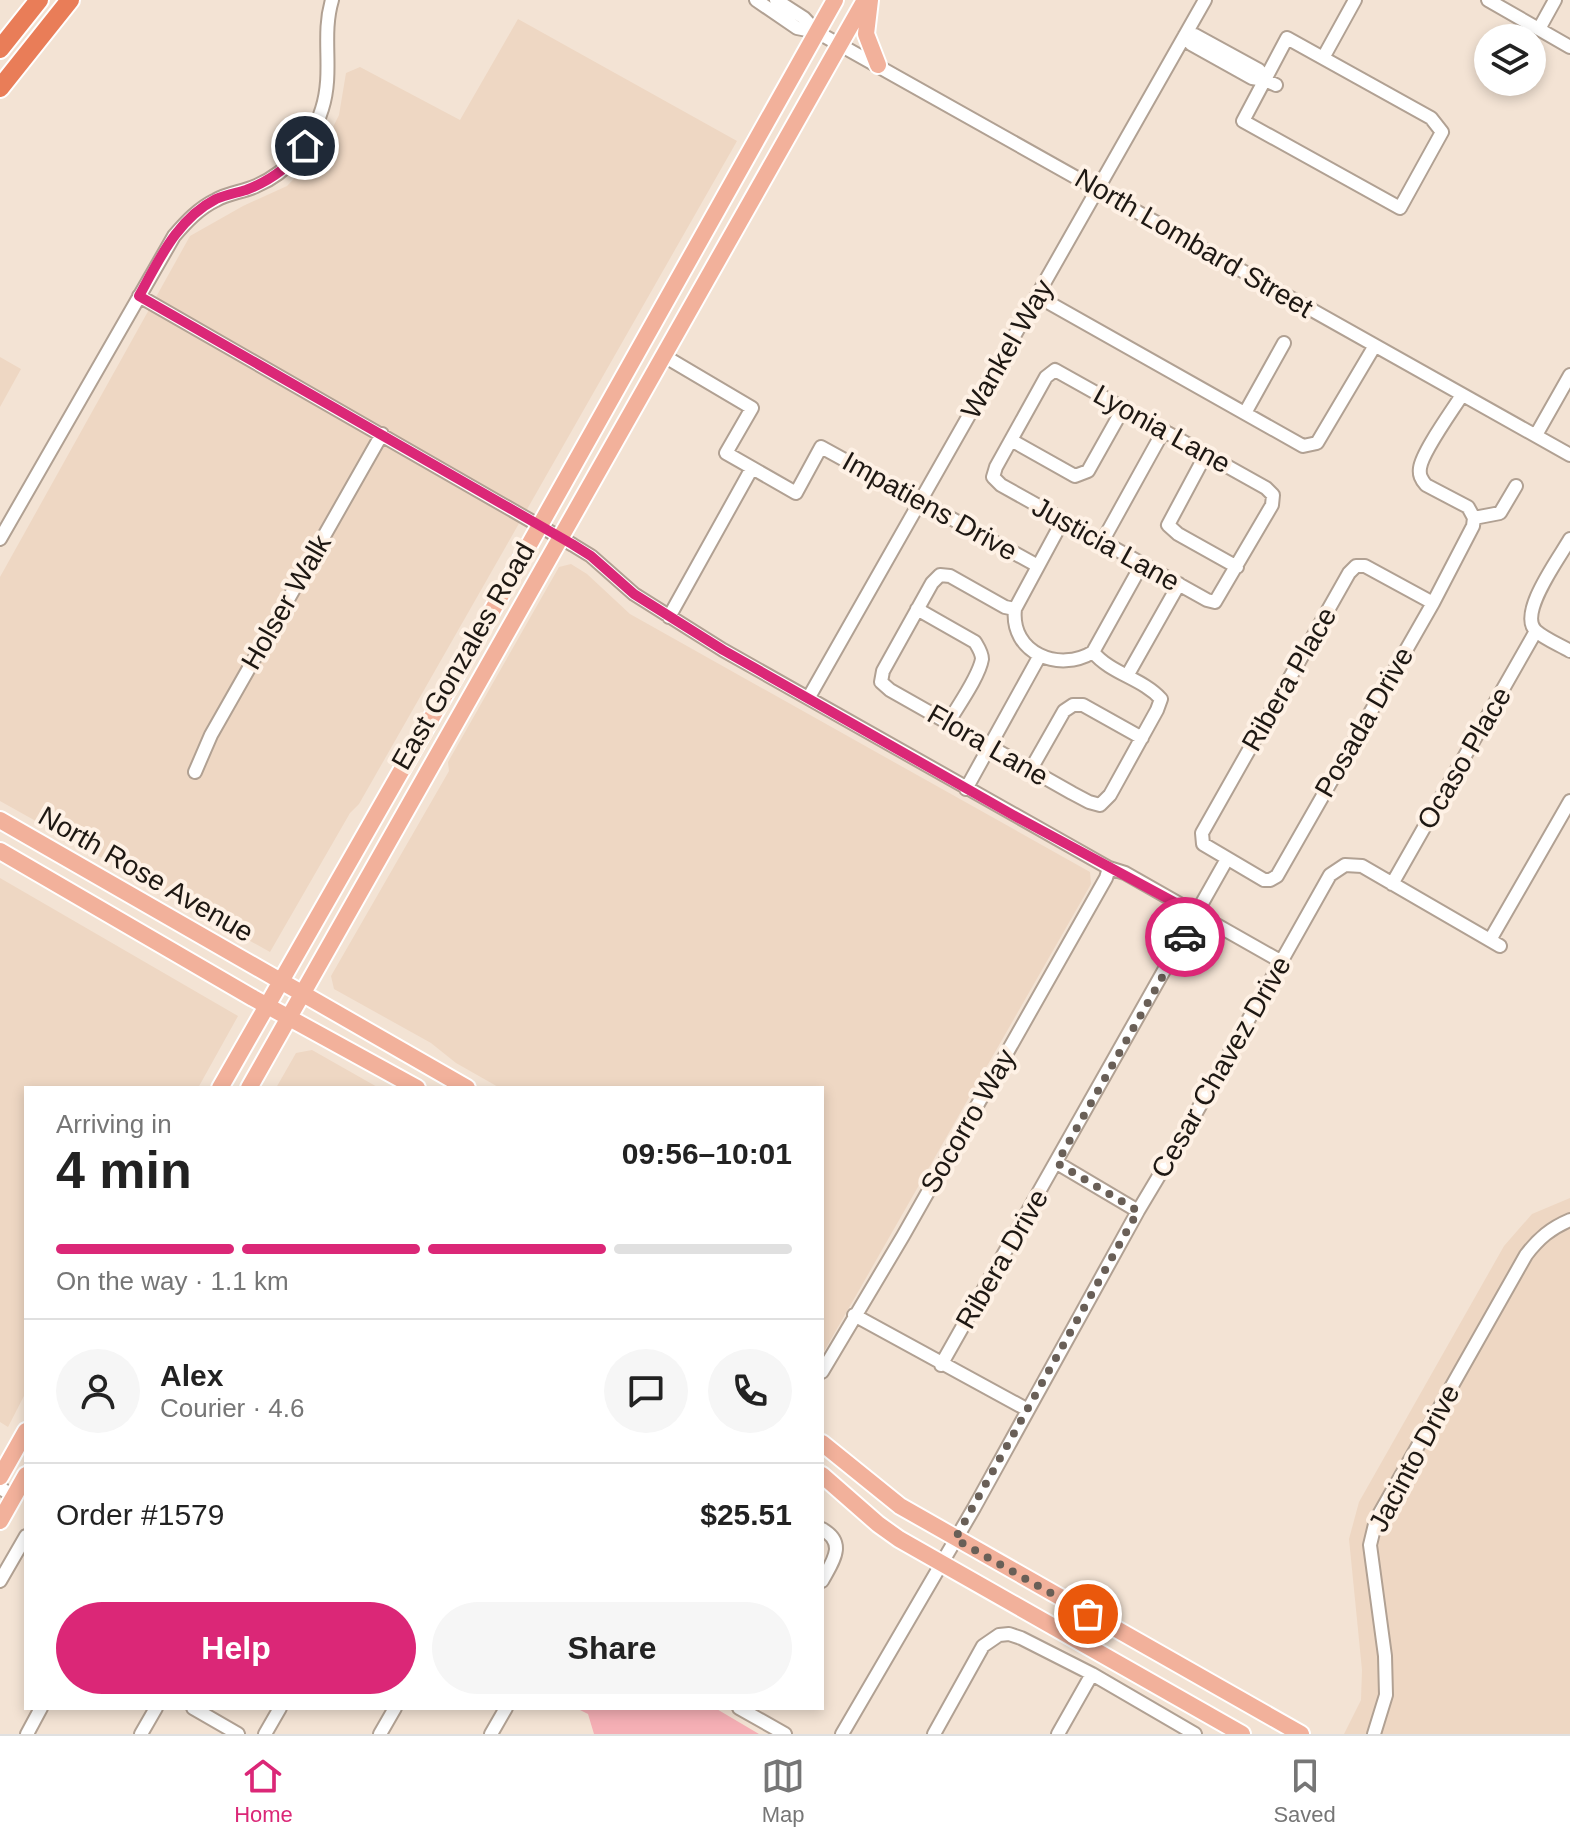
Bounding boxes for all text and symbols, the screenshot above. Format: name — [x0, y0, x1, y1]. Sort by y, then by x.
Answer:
map controls — [1474, 24, 1546, 96]
button: layers — [1474, 24, 1546, 96]
pin — [271, 112, 339, 180]
icon: home — [283, 124, 327, 168]
street label: North Lombard Street — [1070, 162, 1319, 324]
street label: Wankel Way — [955, 274, 1059, 424]
street label: Lyonia Lane — [1088, 379, 1236, 479]
street label: Impatiens Drive — [837, 445, 1023, 567]
street label: Justicia Lane — [1027, 491, 1185, 597]
street label: Holser Walk — [235, 528, 337, 675]
street label: East Gonzales Road — [385, 537, 541, 775]
street label: Ribera Place — [1235, 602, 1343, 756]
street label: Posada Drive — [1309, 641, 1419, 803]
street label: Ocaso Place — [1411, 682, 1517, 834]
street label: Flora Lane — [922, 698, 1054, 792]
street label: North Rose Avenue — [33, 800, 259, 948]
courier — [1145, 897, 1225, 977]
icon: car — [1163, 915, 1207, 959]
street label: Cesar Chavez Drive — [1145, 951, 1297, 1183]
street label: Socorro Way — [914, 1044, 1022, 1198]
text: Arriving in — [56, 1109, 172, 1139]
text: 09:56–10:01 — [622, 1137, 792, 1170]
text: 4 min — [56, 1141, 192, 1199]
street label: Ribera Drive — [950, 1184, 1054, 1334]
text: On the way · 1.1 km — [56, 1266, 289, 1296]
button: person — [56, 1349, 140, 1433]
button: chat — [604, 1349, 688, 1433]
button: phone — [708, 1349, 792, 1433]
text: Alex — [160, 1359, 223, 1392]
street label: Jacinto Drive — [1362, 1379, 1466, 1537]
text: Courier · 4.6 — [160, 1393, 305, 1423]
text: Order #1579 — [56, 1498, 224, 1531]
text: $25.51 — [700, 1498, 792, 1531]
pin — [1054, 1580, 1122, 1648]
icon: bag — [1066, 1592, 1110, 1636]
button: Help — [56, 1602, 416, 1694]
button: Share — [432, 1602, 792, 1694]
tab: Home — [234, 1754, 293, 1828]
tab: Map — [761, 1754, 805, 1828]
tab: Saved — [1273, 1754, 1336, 1828]

